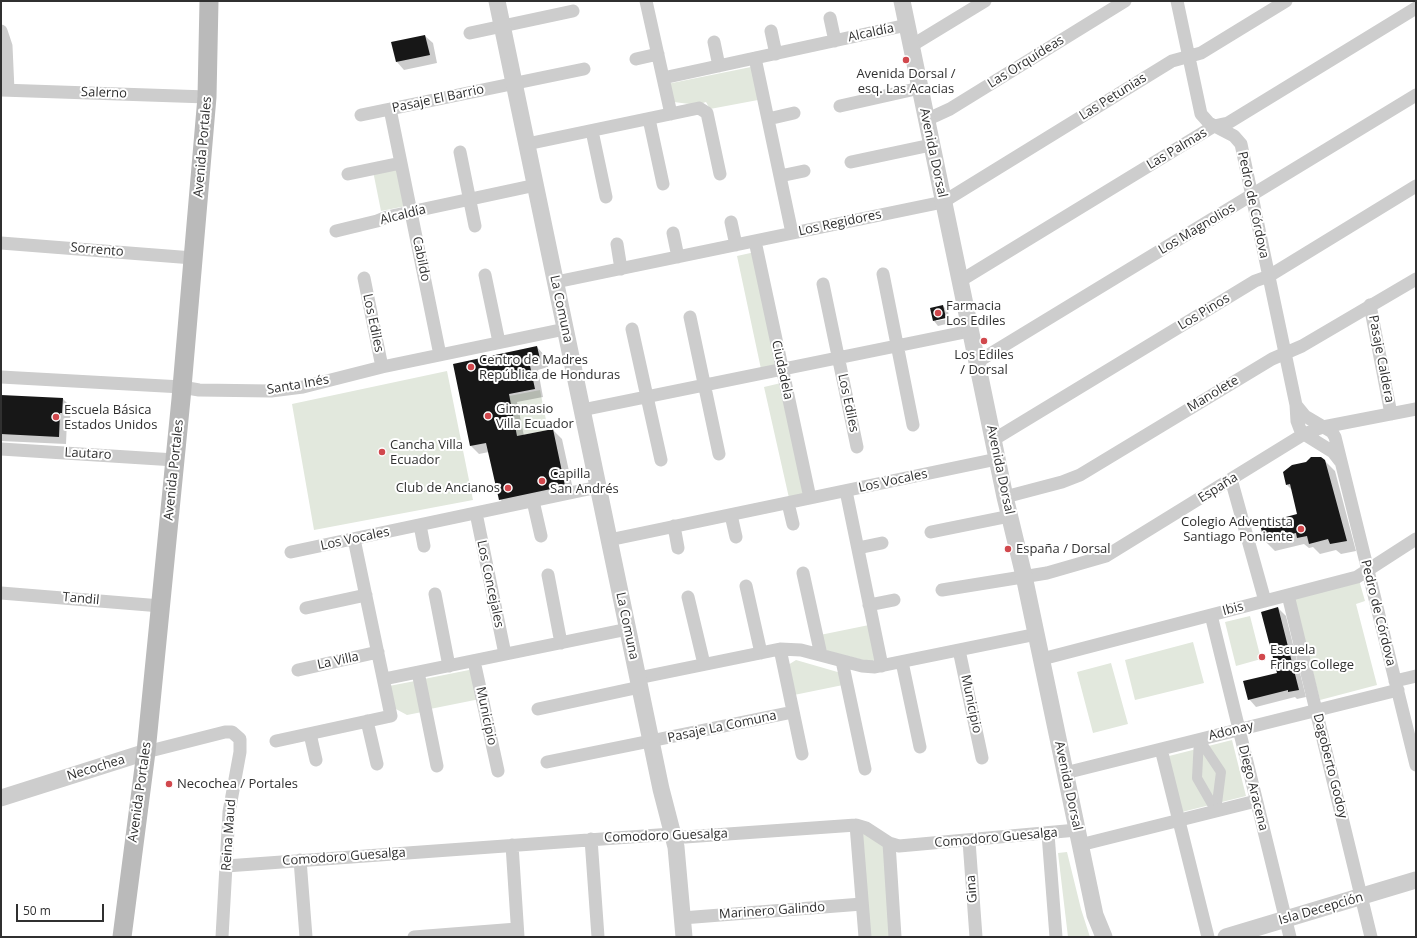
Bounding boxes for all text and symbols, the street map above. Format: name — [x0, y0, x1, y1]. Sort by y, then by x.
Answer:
street label: Alcaldía — [847, 21, 895, 45]
street label: Las Orquídeas — [985, 32, 1067, 92]
marker: Avenida Dorsal / esq. Las Acacias — [901, 55, 911, 65]
place label: Avenida Dorsal / esq. Las Acacias — [856, 66, 956, 97]
street label: Las Petunias — [1077, 70, 1149, 124]
street label: Pasaje El Barrio — [391, 82, 485, 116]
street label: Salerno — [81, 84, 127, 102]
street label: Avenida Portales — [191, 96, 215, 198]
street label: Avenida Dorsal — [916, 107, 950, 199]
street label: Las Palmas — [1144, 125, 1210, 173]
street label: Pedro de Córdova — [1234, 150, 1272, 260]
street label: Los Magnolios — [1156, 200, 1238, 258]
street label: Alcaldía — [378, 202, 428, 228]
street label: Los Regidores — [797, 207, 883, 239]
street label: Cabildo — [409, 235, 433, 283]
street label: Sorrento — [70, 240, 124, 260]
street label: La Comuna — [546, 274, 576, 344]
street label: Los Pinos — [1175, 291, 1233, 333]
street label: Los Ediles — [359, 292, 387, 354]
place label: Farmacia Los Ediles — [946, 298, 1005, 329]
marker: Farmacia Los Ediles — [933, 308, 943, 318]
street label: Pasaje Caldera — [1365, 314, 1397, 404]
marker: Los Ediles / Dorsal — [979, 336, 989, 346]
street label: Ciudadela — [768, 339, 796, 401]
place label: Los Ediles / Dorsal — [954, 347, 1014, 378]
place label: Centro de Madres República de Honduras — [479, 352, 620, 383]
marker: Centro de Madres República de Honduras — [466, 362, 476, 372]
street label: Santa Inés — [266, 372, 330, 398]
street label: Los Ediles — [834, 372, 862, 434]
street label: Manolete — [1184, 373, 1242, 415]
place label: Gimnasio Villa Ecuador — [496, 401, 574, 432]
place label: Escuela Básica Estados Unidos — [64, 402, 157, 433]
marker: Gimnasio Villa Ecuador — [483, 411, 493, 421]
marker: Escuela Básica Estados Unidos — [51, 412, 61, 422]
street label: Avenida Portales — [161, 419, 187, 521]
street label: Avenida Dorsal — [983, 424, 1017, 516]
place label: Cancha Villa Ecuador — [390, 437, 463, 468]
street label: Lautaro — [64, 445, 112, 463]
marker: Cancha Villa Ecuador — [377, 447, 387, 457]
place label: Capilla San Andrés — [550, 466, 619, 497]
street label: Los Vocales — [857, 466, 929, 496]
street label: España — [1195, 470, 1241, 506]
marker: Capilla San Andrés — [537, 476, 547, 486]
place label: Club de Ancianos — [396, 480, 500, 496]
marker: Club de Ancianos — [503, 483, 513, 493]
place label: Colegio Adventista Santiago Poniente — [1181, 514, 1293, 545]
street label: Los Vocales — [319, 524, 391, 554]
marker: Colegio Adventista Santiago Poniente — [1296, 524, 1306, 534]
street label: Los Concejales — [473, 539, 507, 629]
place label: España / Dorsal — [1016, 541, 1111, 557]
marker: España / Dorsal — [1003, 544, 1013, 554]
street label: Pedro de Córdova — [1357, 558, 1399, 668]
street label: Tandil — [62, 590, 100, 608]
street label: La Comuna — [612, 591, 642, 661]
street label: Ibis — [1221, 599, 1245, 619]
place label: Escuela Frings College — [1270, 642, 1354, 673]
street label: La Villa — [316, 649, 360, 673]
marker: Escuela Frings College — [1257, 652, 1267, 662]
street label: Municipio — [957, 673, 985, 735]
street label: Municipio — [472, 685, 500, 747]
street label: Pasaje La Comuna — [666, 708, 778, 746]
street label: Dagoberto Godoy — [1309, 712, 1351, 820]
street label: Adonay — [1207, 718, 1255, 744]
street label: Avenida Dorsal — [1051, 740, 1085, 832]
street label: Avenida Portales — [125, 741, 155, 843]
street label: Diego Aracena — [1235, 744, 1271, 832]
street label: Necochea — [65, 752, 127, 784]
place label: Necochea / Portales — [177, 776, 298, 792]
marker: Necochea / Portales — [164, 779, 174, 789]
street label: Reina Maud — [219, 799, 239, 871]
street label: Comodoro Guesalga — [934, 825, 1058, 851]
street label: Comodoro Guesalga — [604, 826, 728, 846]
street label: Comodoro Guesalga — [282, 845, 406, 869]
street label: Gina — [963, 875, 981, 903]
street label: Isla Decepción — [1277, 889, 1365, 929]
scale bar — [18, 896, 106, 922]
street label: Marinero Galindo — [718, 900, 826, 922]
text: 50 m — [23, 902, 51, 919]

